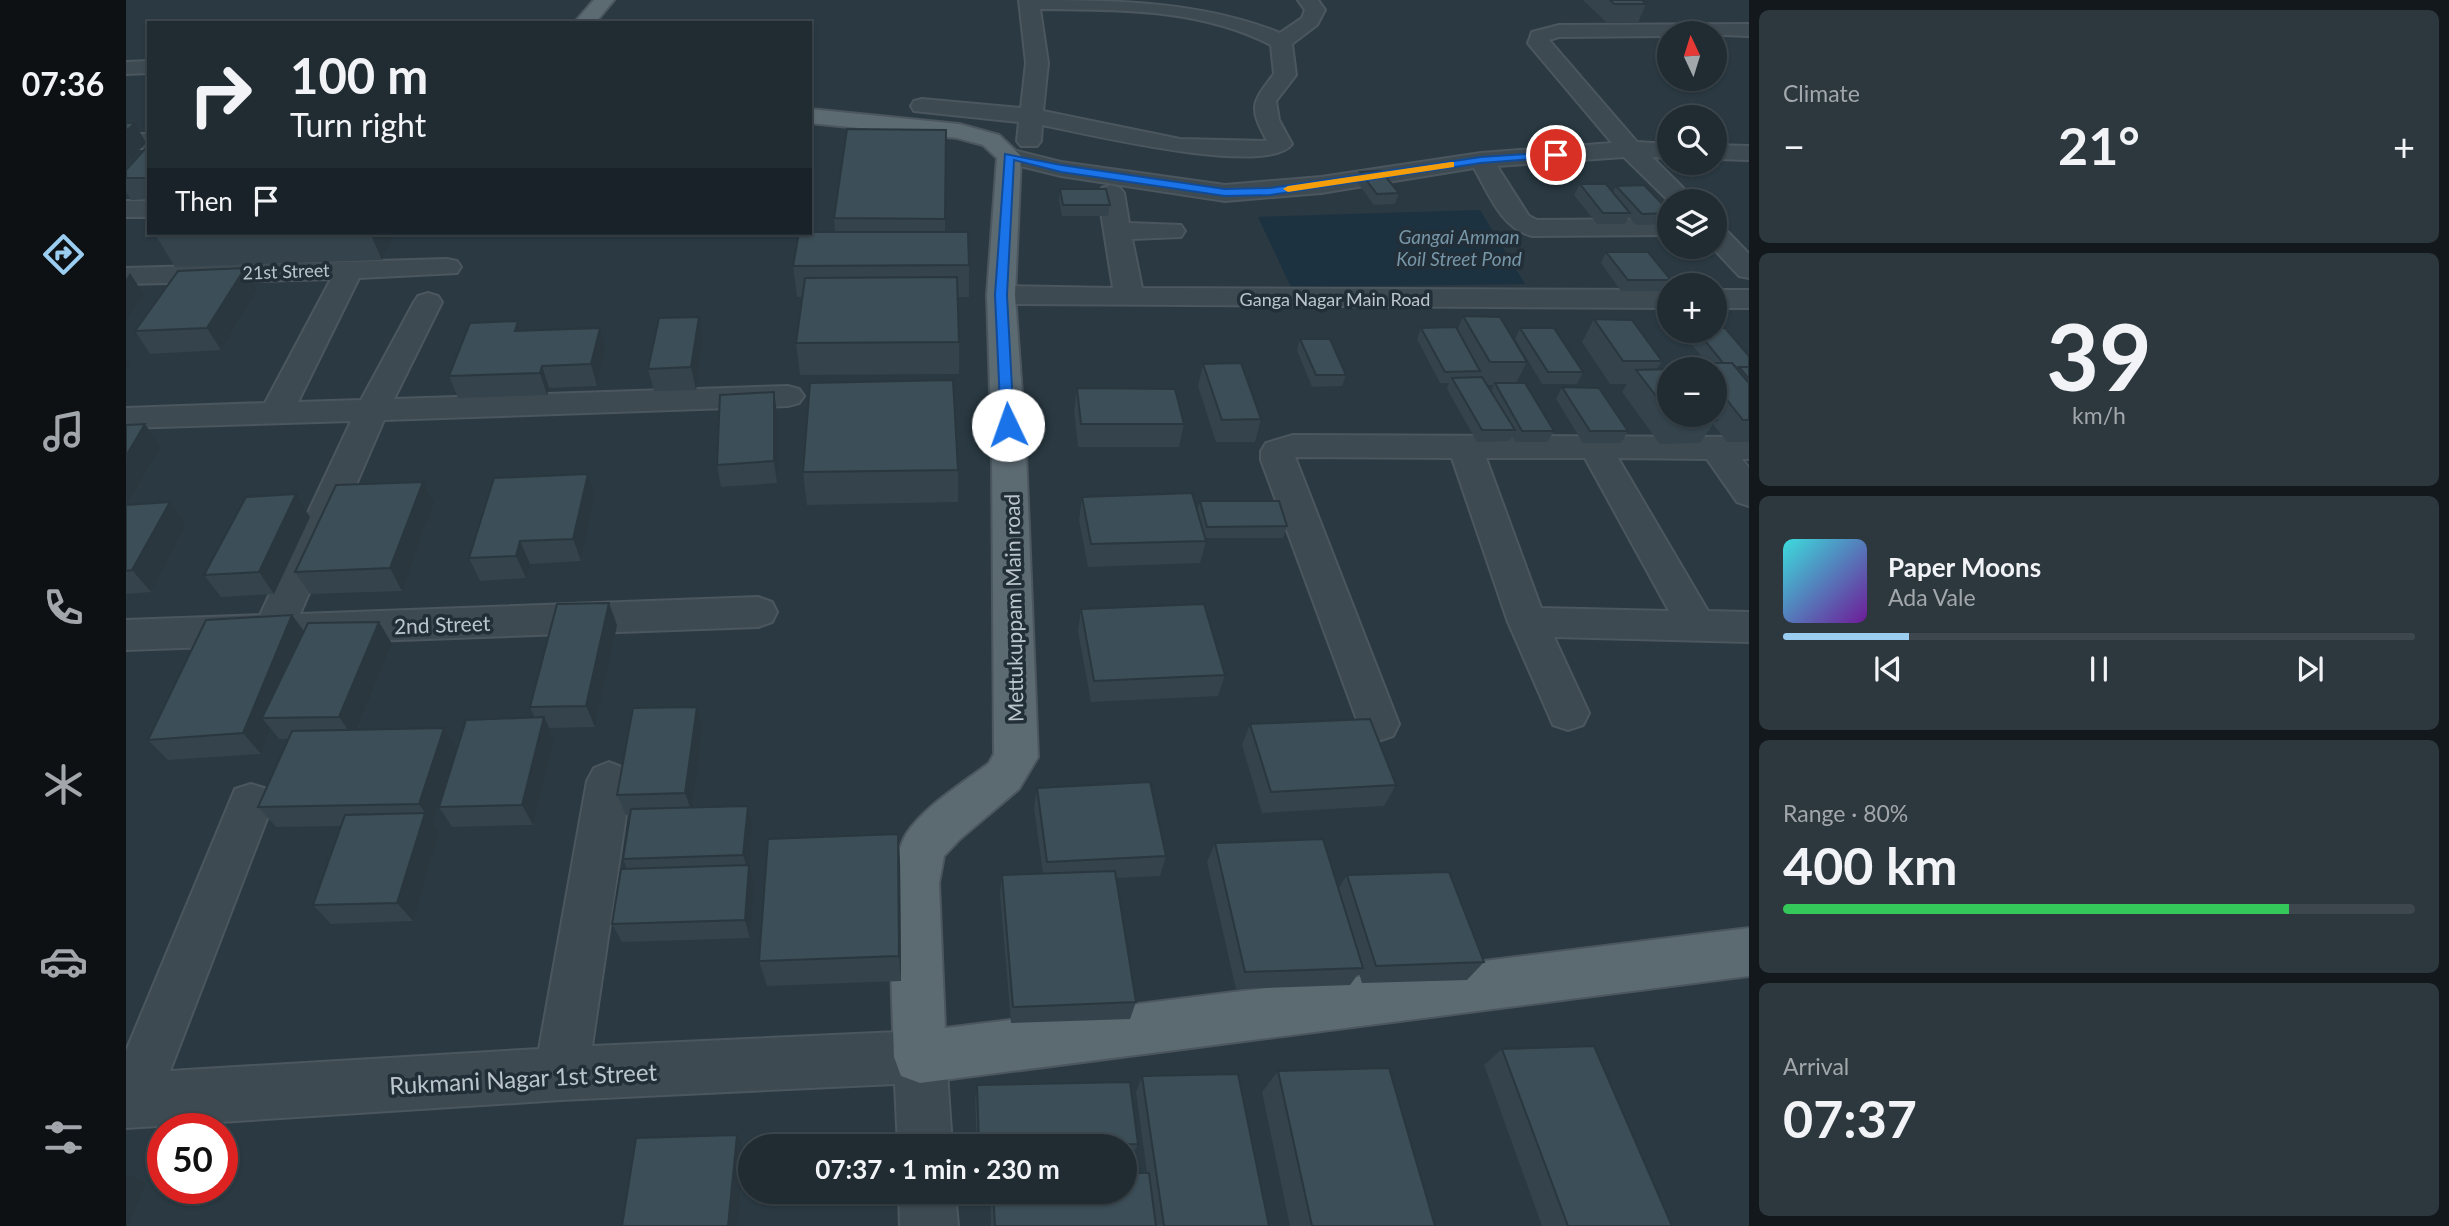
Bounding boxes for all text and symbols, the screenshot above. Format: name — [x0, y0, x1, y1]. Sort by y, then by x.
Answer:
north arrow — [1657, 21, 1727, 91]
map controls — [1657, 21, 1727, 427]
text: 100 m — [290, 46, 428, 104]
icon: right — [175, 49, 266, 140]
text: 07:36 — [22, 64, 104, 103]
text: Climate — [1783, 79, 1860, 107]
text: Turn right — [290, 105, 426, 144]
button: search — [1657, 105, 1727, 175]
text: 21° — [2058, 114, 2140, 176]
text: − — [1783, 123, 1805, 169]
text: + — [2393, 123, 2415, 169]
pin — [1526, 125, 1586, 185]
icon: arrive — [1537, 136, 1575, 174]
icon: arrive — [247, 182, 285, 220]
text: Then — [175, 185, 233, 217]
button: layers — [1657, 189, 1727, 259]
water label: Gangai Amman Koil Street Pond — [1396, 225, 1522, 270]
icon: directions — [39, 230, 88, 279]
street label: 21st Street — [242, 258, 330, 284]
button: + — [1657, 273, 1727, 343]
street label: Ganga Nagar Main Road — [1240, 288, 1430, 310]
text: 39 — [2046, 301, 2152, 410]
button: − — [1657, 357, 1727, 427]
position arrow — [971, 388, 1045, 462]
text: km/h — [2072, 401, 2126, 429]
icon: music — [39, 407, 88, 456]
street label: Mettukuppam Main road — [999, 494, 1027, 722]
text: Paper Moons — [1888, 551, 2041, 583]
icon: phone — [39, 583, 88, 632]
text: Ada Vale — [1888, 583, 1976, 611]
street label: 2nd Street — [393, 610, 491, 638]
icon: previous — [1869, 650, 1907, 688]
icon: pause — [2080, 650, 2118, 688]
icon: next — [2291, 650, 2329, 688]
icon: climate — [39, 760, 88, 809]
text: Range · 80% — [1783, 799, 1908, 827]
text: 400 km — [1783, 834, 1957, 896]
icon: car — [39, 937, 88, 986]
text: Arrival — [1783, 1052, 1849, 1080]
street label: Rukmani Nagar 1st Street — [388, 1056, 658, 1099]
text: 07:37 — [1783, 1087, 1917, 1149]
icon: filters — [39, 1113, 88, 1162]
speed limit sign: 50 — [147, 1113, 238, 1204]
text: 07:37 · 1 min · 230 m — [815, 1153, 1060, 1185]

